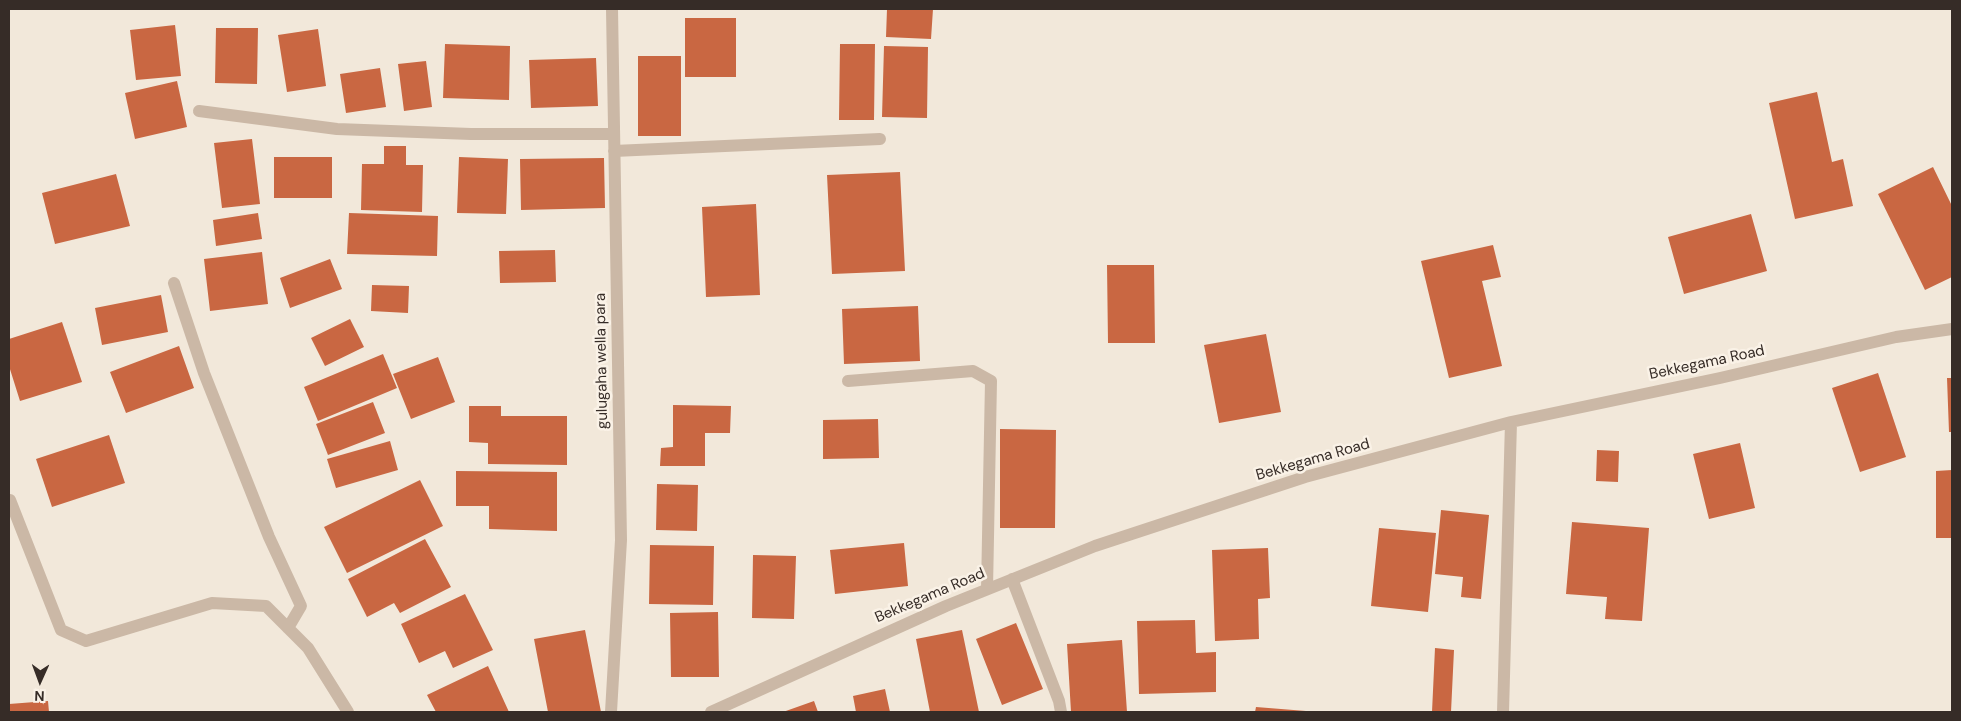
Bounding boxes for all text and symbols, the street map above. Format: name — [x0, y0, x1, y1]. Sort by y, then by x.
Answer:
street label: gulugaha wella para — [592, 293, 612, 429]
street label: Bekkegama Road — [1648, 342, 1766, 384]
street label: Bekkegama Road — [1254, 435, 1372, 485]
street label: Bekkegama Road — [872, 565, 988, 627]
north arrow — [15, 656, 65, 706]
text: N — [34, 687, 45, 705]

